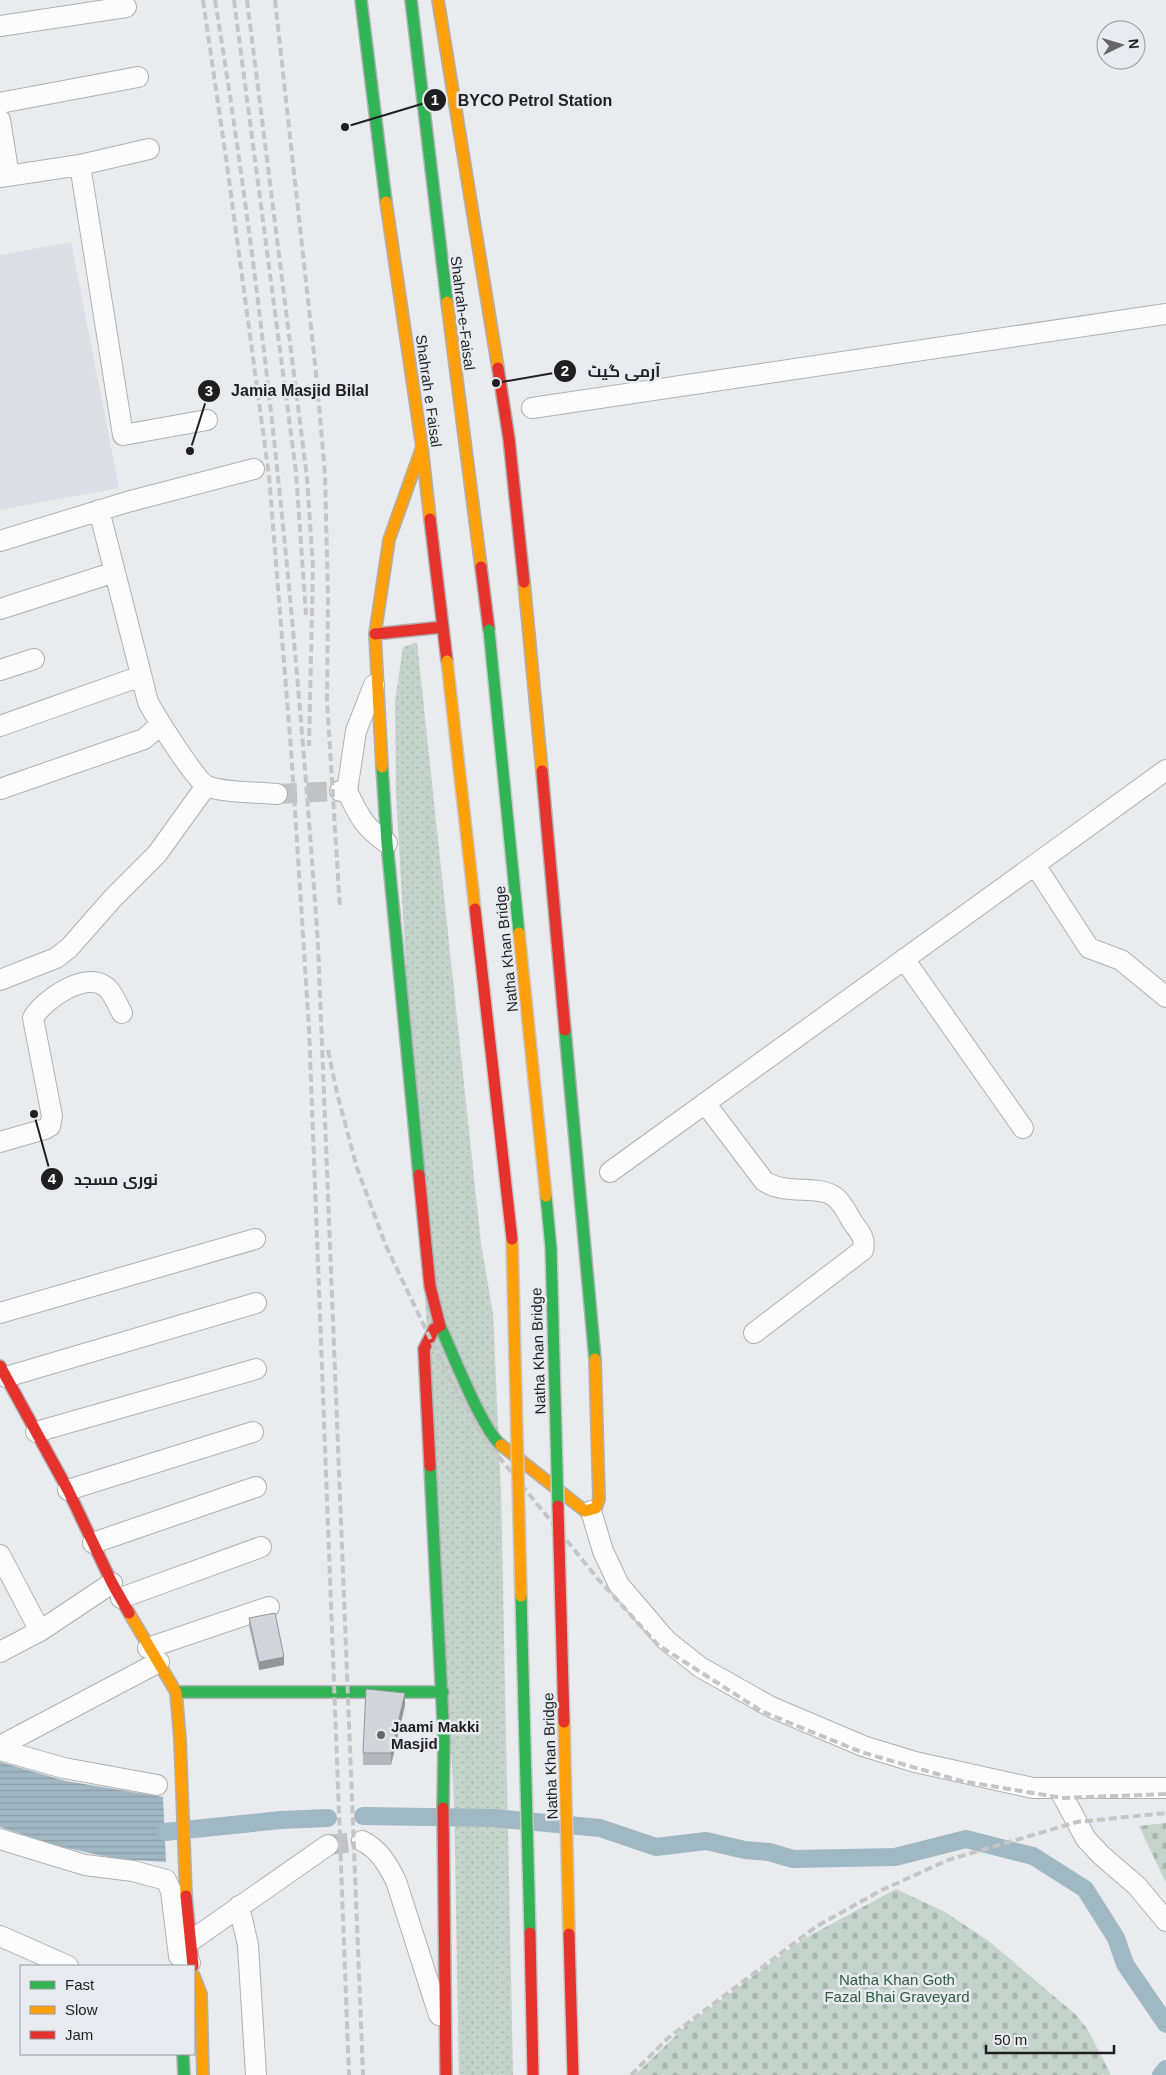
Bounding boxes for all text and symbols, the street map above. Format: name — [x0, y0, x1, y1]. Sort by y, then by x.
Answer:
north arrow — [1096, 20, 1146, 70]
text: N — [1126, 38, 1142, 50]
callout: BYCO Petrol Station — [423, 85, 623, 116]
text: 1 — [431, 91, 439, 108]
text: BYCO Petrol Station — [458, 92, 612, 109]
street label: Shahrah-e-Faisal — [448, 255, 478, 371]
street label: Shahrah e Faisal — [413, 334, 445, 448]
callout: آرمی گیٹ — [552, 356, 670, 387]
text: 2 — [561, 362, 569, 379]
text: آرمی گیٹ — [588, 362, 660, 381]
callout: Jamia Masjid Bilal — [196, 375, 379, 406]
text: 3 — [205, 382, 213, 399]
text: Jamia Masjid Bilal — [231, 382, 369, 399]
street label: Natha Khan Bridge — [491, 885, 521, 1013]
callout: نوری مسجد — [39, 1164, 168, 1195]
text: 4 — [48, 1170, 57, 1187]
text: نوری مسجد — [74, 1171, 158, 1189]
street label: Natha Khan Bridge — [527, 1287, 549, 1415]
street label: Natha Khan Bridge — [539, 1692, 561, 1820]
place label: Jaami Makki Masjid — [391, 1718, 479, 1752]
marker: Jaami Makki Masjid — [375, 1729, 387, 1741]
legend — [20, 1965, 195, 2055]
park label: Natha Khan Goth Fazal Bhai Graveyard — [824, 1971, 970, 2005]
text: Fast — [65, 1976, 95, 1993]
text: Slow — [65, 2001, 98, 2018]
scale bar — [986, 2022, 1114, 2054]
text: Jam — [65, 2026, 93, 2043]
text: 50 m — [994, 2031, 1027, 2048]

